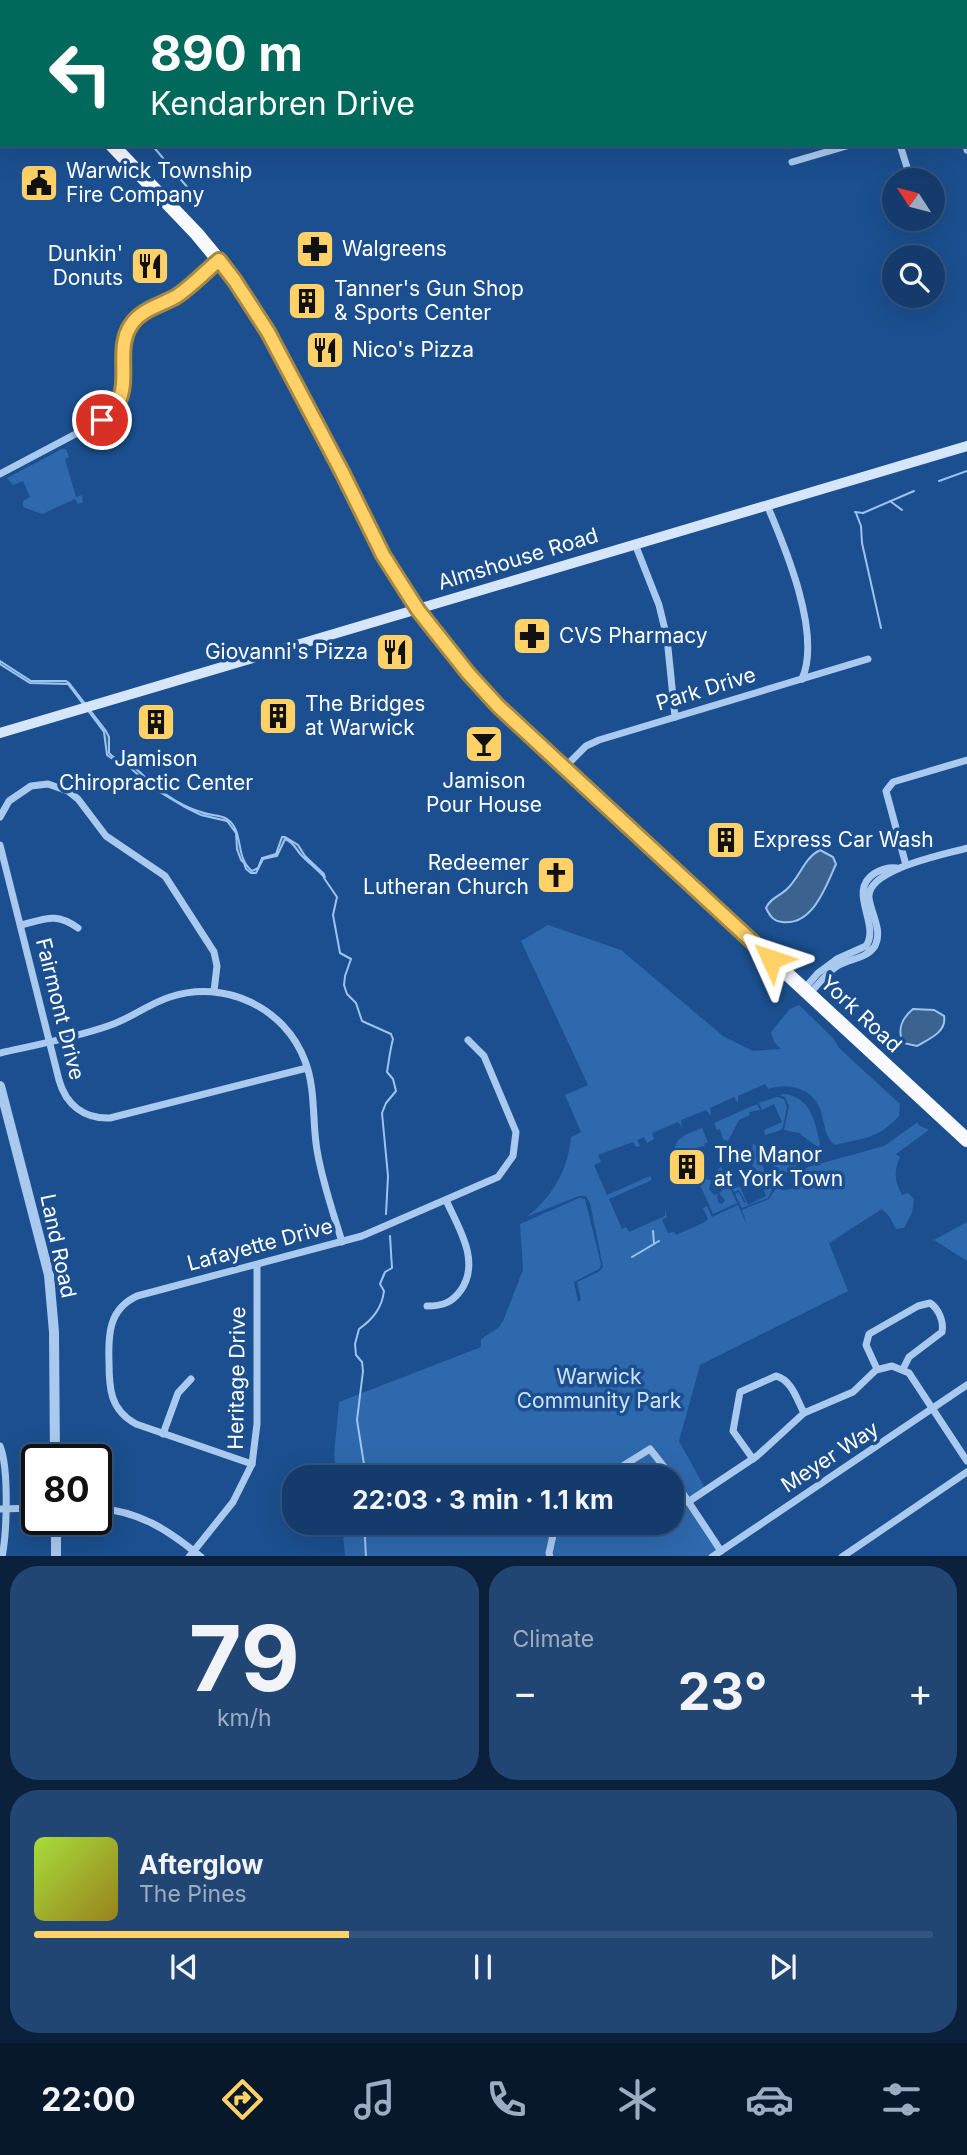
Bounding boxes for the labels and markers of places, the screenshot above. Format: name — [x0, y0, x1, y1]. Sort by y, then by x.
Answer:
place label: Warwick Township Fire Company — [66, 158, 252, 207]
public building icon: Warwick Township Fire Company — [18, 162, 60, 204]
pharmacy icon: Walgreens — [294, 228, 336, 270]
place label: Walgreens — [342, 236, 447, 261]
place label: Dunkin' Donuts — [48, 241, 123, 290]
restaurant icon: Dunkin' Donuts — [129, 245, 171, 287]
place label: Tanner's Gun Shop & Sports Center — [334, 276, 524, 325]
building icon: Tanner's Gun Shop & Sports Center — [286, 280, 328, 322]
restaurant icon: Nico's Pizza — [304, 329, 346, 371]
place label: Nico's Pizza — [352, 337, 474, 362]
pin — [72, 390, 132, 450]
pharmacy icon: CVS Pharmacy — [511, 615, 553, 657]
place label: CVS Pharmacy — [559, 623, 708, 648]
restaurant icon: Giovanni's Pizza — [374, 631, 416, 673]
place label: Giovanni's Pizza — [205, 639, 368, 664]
place label: The Bridges at Warwick — [305, 691, 425, 740]
building icon: The Bridges at Warwick — [257, 695, 299, 737]
building icon: Jamison Chiropractic Center — [135, 701, 177, 743]
bar icon: Jamison Pour House — [463, 723, 505, 765]
place label: Jamison Chiropractic Center — [59, 746, 253, 795]
place label: Jamison Pour House — [426, 768, 542, 817]
building icon: Express Car Wash — [705, 819, 747, 861]
place label: Express Car Wash — [753, 827, 934, 852]
place label: Redeemer Lutheran Church — [363, 850, 529, 899]
church icon: Redeemer Lutheran Church — [535, 854, 577, 896]
place label: The Manor at York Town — [714, 1142, 843, 1191]
building icon: The Manor at York Town — [666, 1146, 708, 1188]

